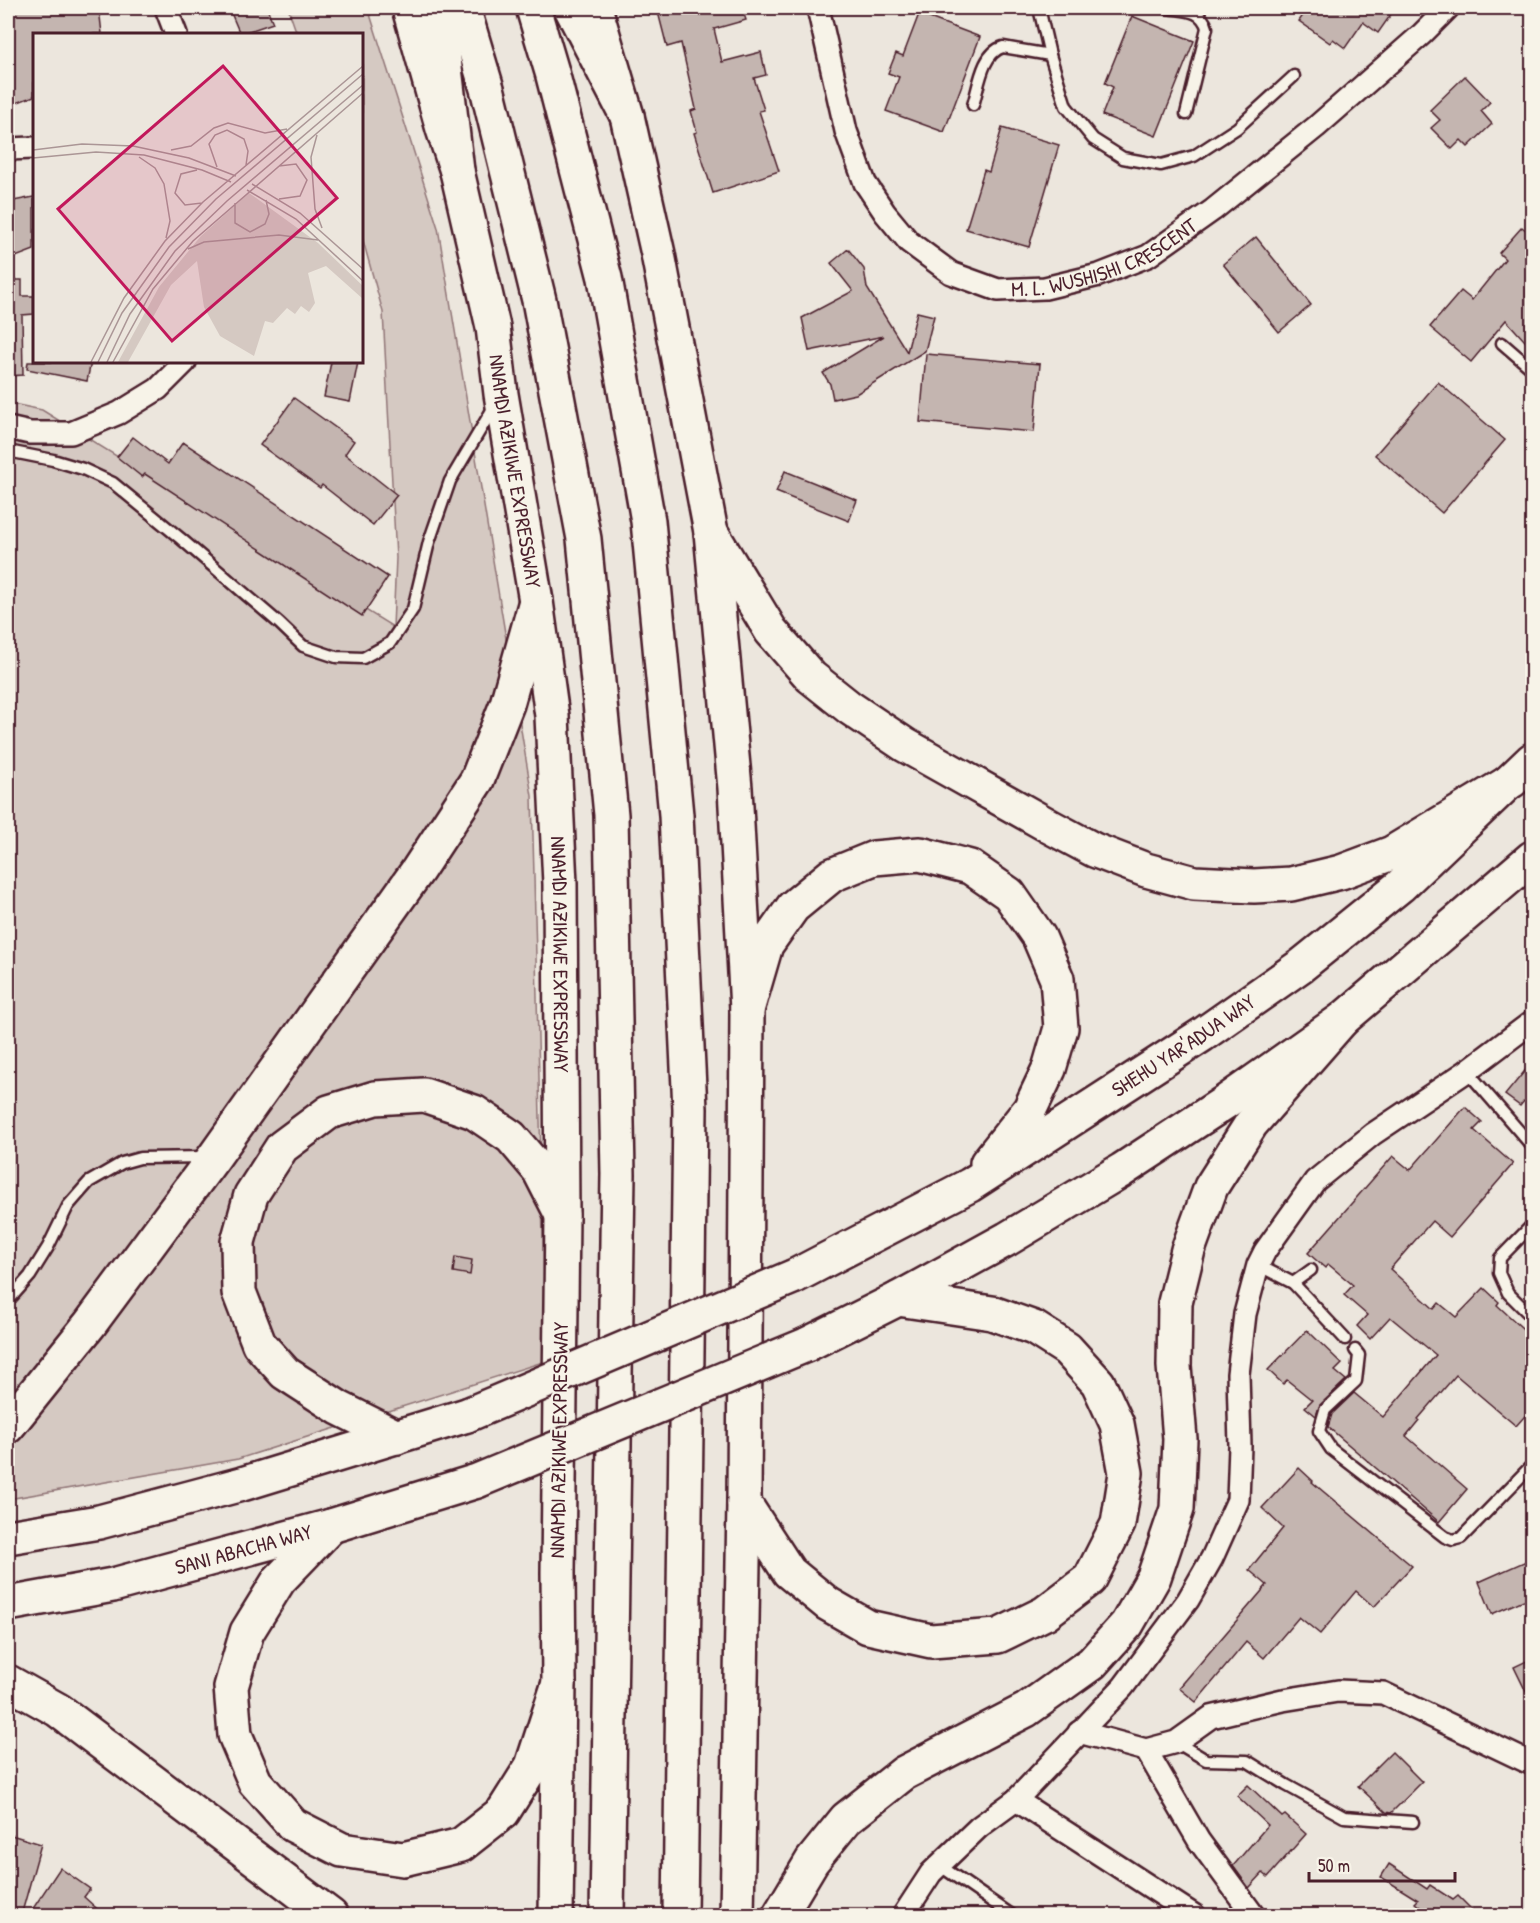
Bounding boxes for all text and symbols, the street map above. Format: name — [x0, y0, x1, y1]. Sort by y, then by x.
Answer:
inset map — [33, 33, 363, 363]
street label: M. L. WUSHISHI CRESCENT — [1010, 210, 1204, 303]
street label: NNAMDI AZIKIWE EXPRESSWAY — [482, 353, 549, 591]
street label: NNAMDI AZIKIWE EXPRESSWAY — [544, 835, 576, 1073]
street label: SHEHU YAR'ADUA WAY — [1106, 987, 1261, 1104]
street label: NNAMDI AZIKIWE EXPRESSWAY — [542, 1321, 575, 1558]
street label: SANI ABACHA WAY — [172, 1517, 316, 1582]
scale bar — [1309, 1845, 1454, 1883]
text: 50 m — [1318, 1853, 1350, 1878]

